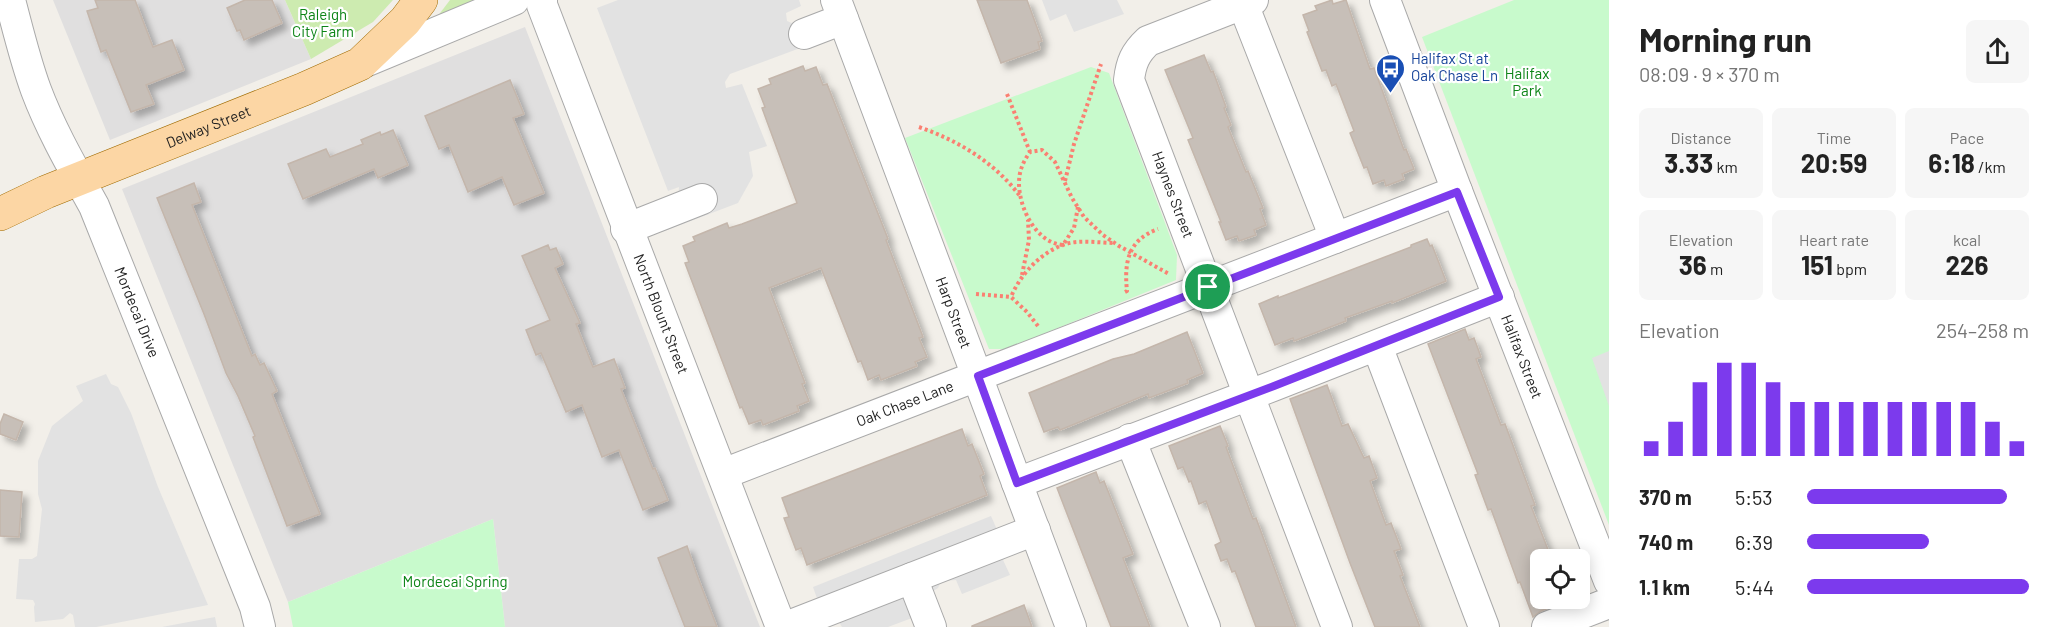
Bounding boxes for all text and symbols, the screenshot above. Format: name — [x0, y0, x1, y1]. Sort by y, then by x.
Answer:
park label: Raleigh City Farm — [292, 5, 354, 40]
text: Morning run — [1639, 19, 1812, 59]
button: share — [1966, 20, 2029, 83]
place label: Halifax St at Oak Chase Ln — [1411, 49, 1498, 84]
bus stop icon: Halifax St at Oak Chase Ln — [1374, 52, 1406, 94]
text: 08:09 · 9 × 370 m — [1639, 62, 1780, 86]
park label: Halifax Park — [1505, 64, 1549, 99]
street label: Delway Street — [163, 101, 253, 151]
text: Distance — [1671, 128, 1731, 147]
text: Time — [1817, 128, 1851, 147]
text: Pace — [1950, 128, 1984, 147]
text: 3.33 — [1664, 147, 1713, 178]
text: 20:59 — [1801, 147, 1867, 178]
text: 6:18 — [1928, 147, 1975, 178]
street label: Haynes Street — [1149, 148, 1198, 240]
text: km — [1713, 157, 1738, 176]
text: /km — [1975, 157, 2006, 176]
text: Elevation — [1669, 230, 1733, 249]
text: Heart rate — [1799, 230, 1869, 249]
text: kcal — [1953, 230, 1981, 249]
text: 36 — [1679, 249, 1707, 280]
text: 151 — [1801, 249, 1833, 280]
text: 226 — [1945, 249, 1989, 280]
street label: North Blount Street — [630, 251, 693, 376]
text: m — [1707, 259, 1723, 278]
text: bpm — [1833, 259, 1867, 278]
pin — [1182, 261, 1233, 312]
street label: Mordecai Drive — [111, 264, 164, 360]
icon: arrive — [1191, 270, 1224, 303]
street label: Harp Street — [933, 274, 976, 351]
street label: Halifax Street — [1498, 312, 1547, 401]
text: Elevation — [1639, 318, 1720, 342]
text: 254–258 m — [1936, 318, 2029, 342]
street label: Oak Chase Lane — [853, 376, 956, 430]
text: 370 m — [1639, 485, 1692, 509]
text: 5:53 — [1735, 485, 1773, 509]
text: 740 m — [1639, 530, 1693, 554]
text: 6:39 — [1735, 530, 1773, 554]
map controls — [1530, 549, 1590, 609]
button: locate — [1530, 549, 1590, 609]
park label: Mordecai Spring — [402, 572, 508, 590]
text: 1.1 km — [1639, 575, 1690, 599]
text: 5:44 — [1735, 575, 1774, 599]

